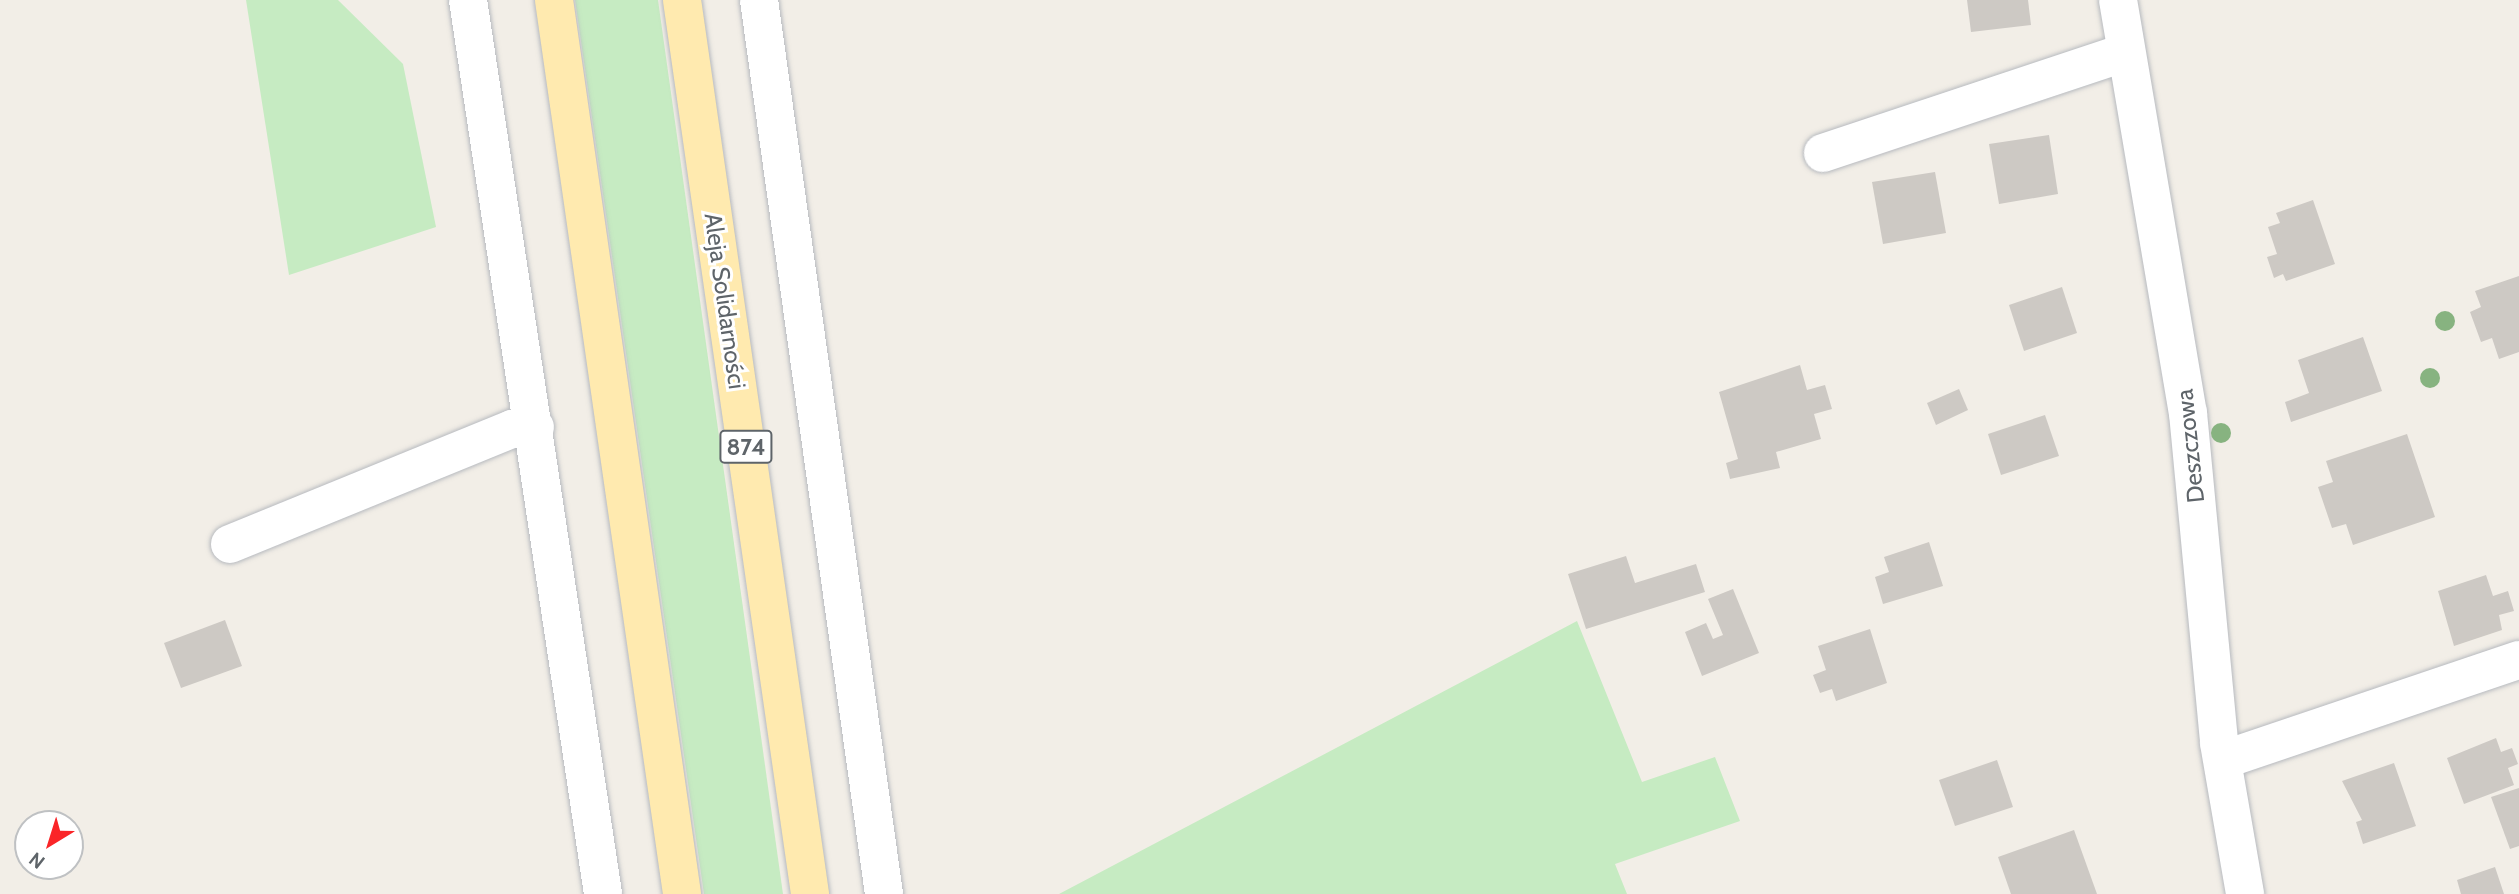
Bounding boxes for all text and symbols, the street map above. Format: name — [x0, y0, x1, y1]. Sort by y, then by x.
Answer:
street label: Aleja Solidarności — [698, 211, 752, 391]
street label: Deszczowa — [2170, 388, 2210, 504]
road number: 874 — [718, 428, 774, 466]
north arrow — [14, 810, 84, 880]
text: N — [25, 847, 49, 874]

